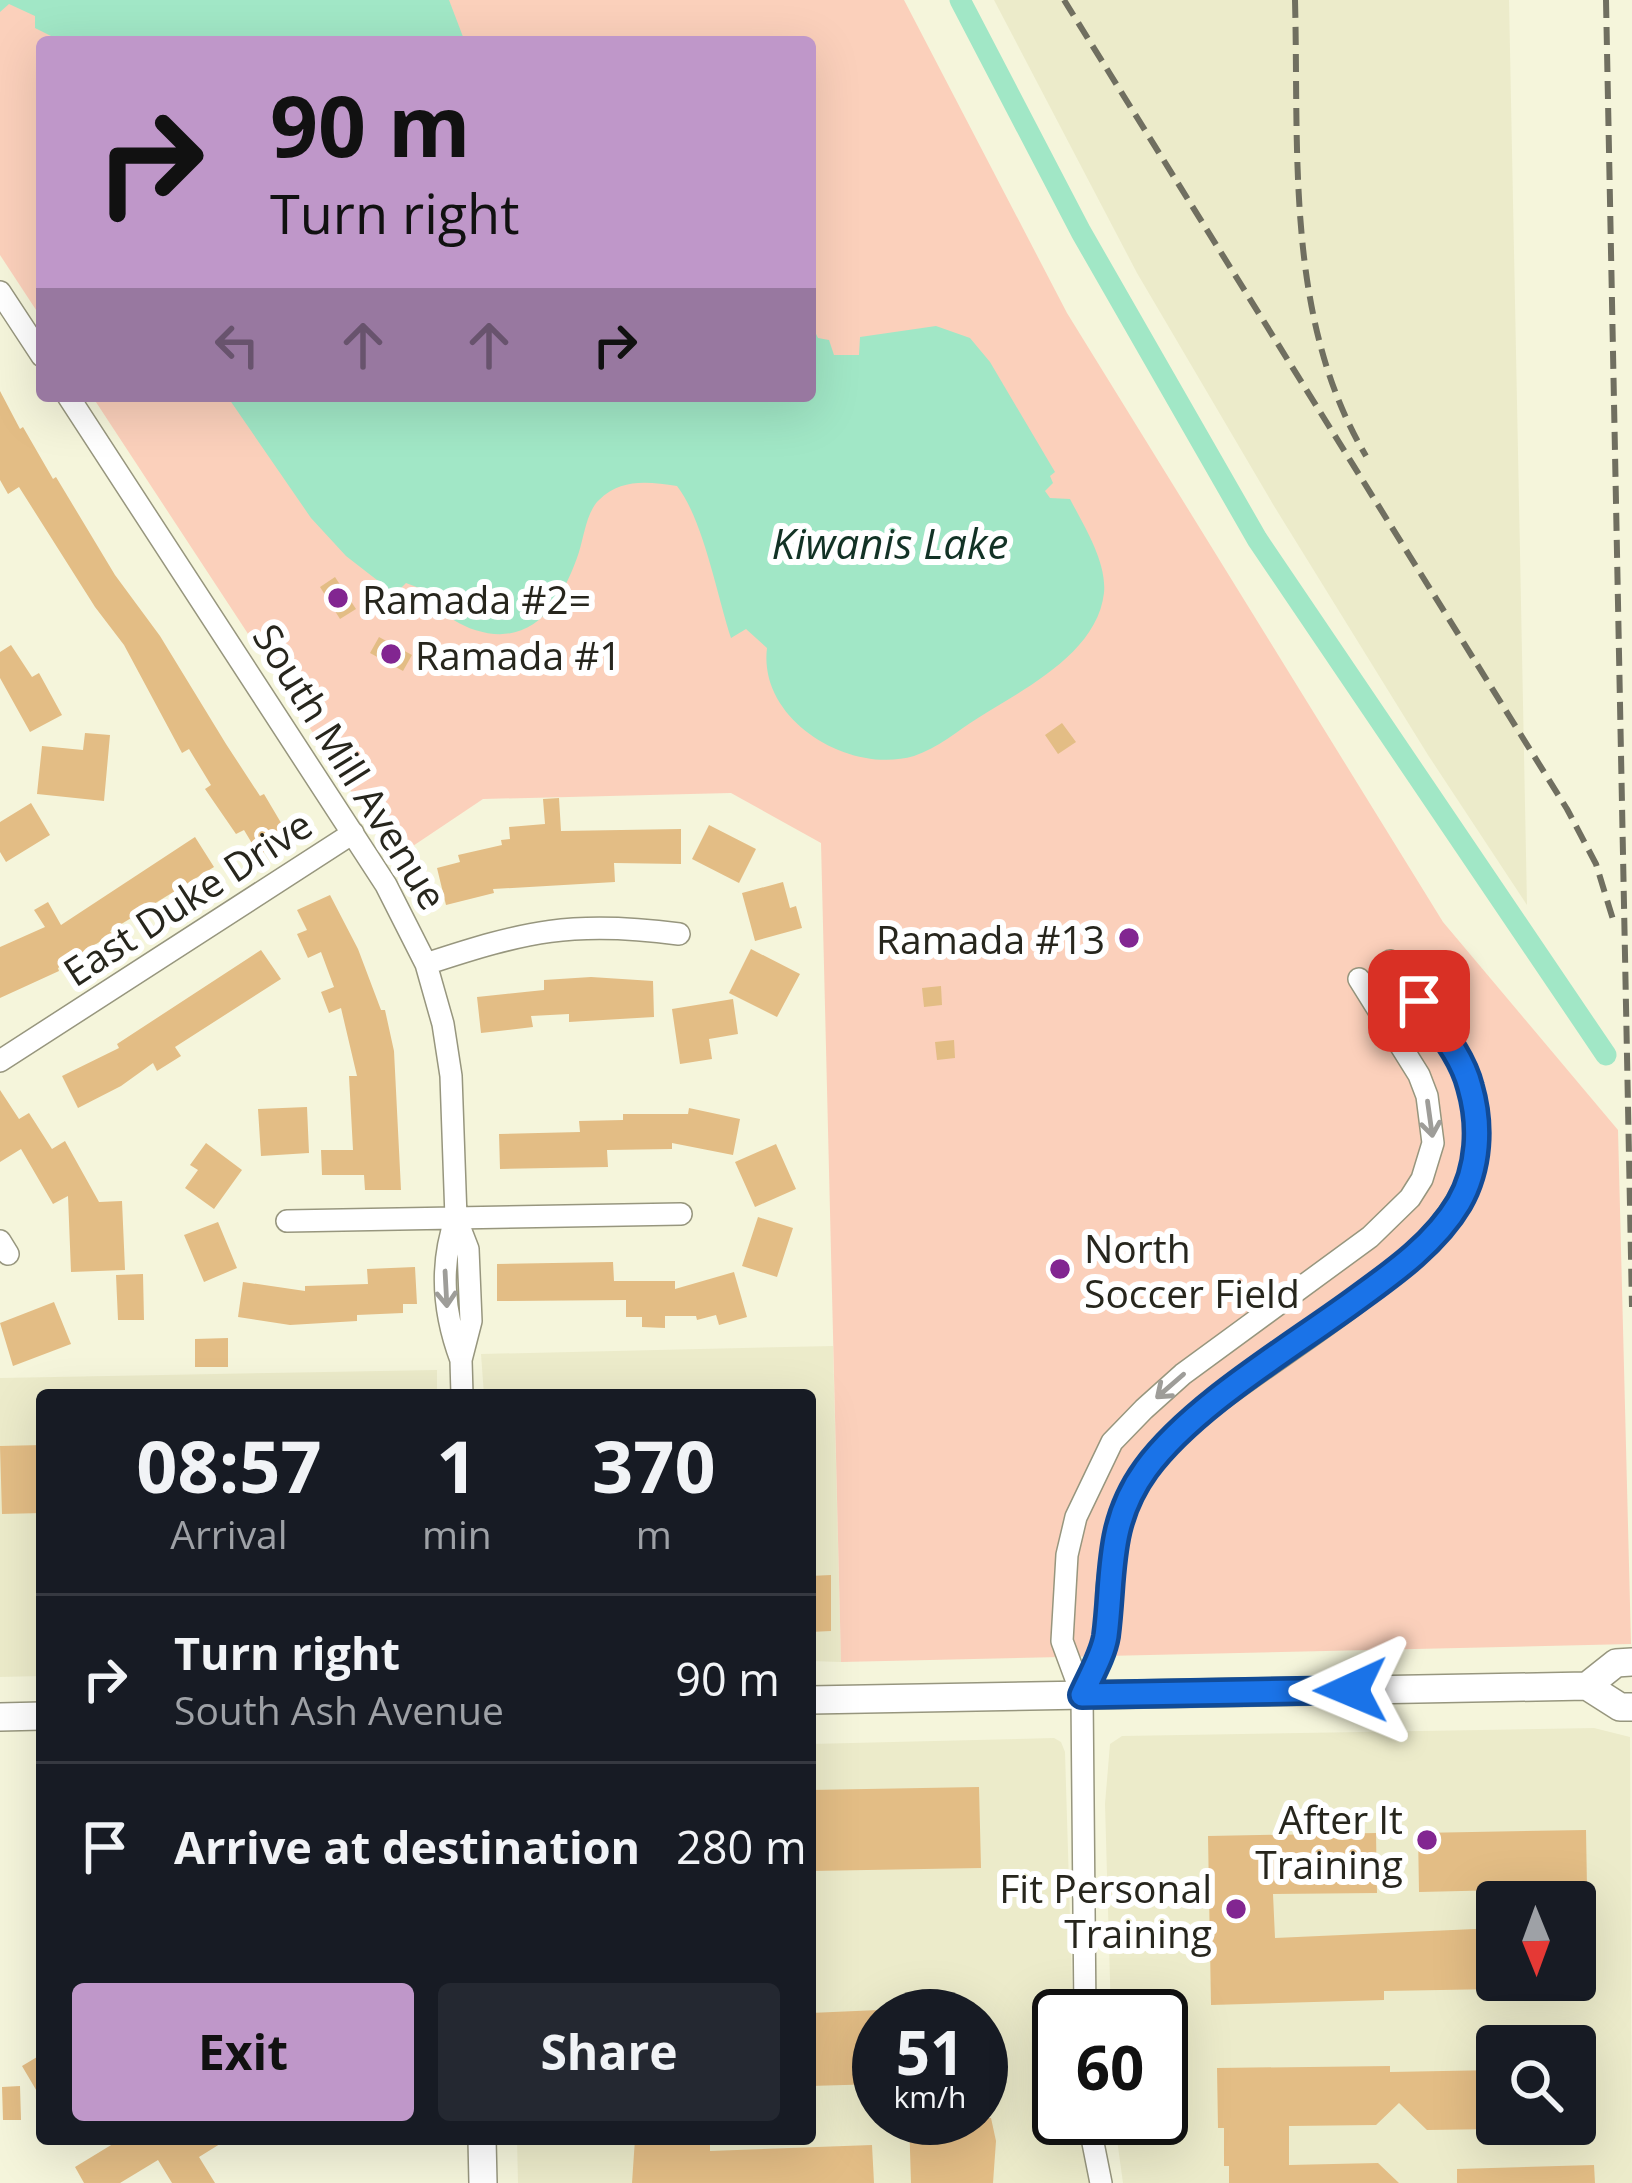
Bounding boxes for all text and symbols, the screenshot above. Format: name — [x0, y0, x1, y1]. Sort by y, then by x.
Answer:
text: 90 m — [270, 67, 470, 182]
icon: right — [72, 84, 228, 240]
text: Turn right — [270, 176, 519, 250]
icon: left — [204, 312, 270, 378]
icon: ahead — [330, 312, 396, 378]
icon: ahead — [456, 312, 522, 378]
icon: right — [582, 312, 648, 378]
water label: Kiwanis Lake — [771, 514, 1009, 571]
place label: Ramada #2= — [362, 572, 591, 625]
marker: Ramada #2= — [325, 585, 351, 611]
street label: South Mill Avenue — [242, 613, 460, 919]
place label: Ramada #1 — [415, 628, 622, 681]
marker: Ramada #1 — [378, 641, 404, 667]
street label: East Duke Drive — [53, 797, 321, 997]
place label: Ramada #13 — [876, 912, 1105, 965]
marker: Ramada #13 — [1116, 925, 1142, 951]
pin — [1368, 950, 1470, 1052]
icon: arrive — [1386, 968, 1452, 1034]
one-way arrow — [1420, 1099, 1442, 1138]
place label: North Soccer Field — [1084, 1221, 1300, 1319]
marker: North Soccer Field — [1047, 1256, 1073, 1282]
one-way arrow — [435, 1269, 458, 1308]
one-way arrow — [1155, 1372, 1185, 1399]
text: 08:57 — [136, 1416, 322, 1514]
text: 1 — [436, 1416, 477, 1514]
text: 370 — [592, 1416, 716, 1514]
text: Arrival — [170, 1507, 288, 1560]
text: min — [422, 1507, 492, 1560]
text: m — [636, 1507, 672, 1560]
text: Turn right — [174, 1622, 400, 1683]
position arrow — [1288, 1627, 1414, 1753]
icon: right — [72, 1646, 138, 1712]
text: 90 m — [675, 1648, 780, 1709]
text: South Ash Avenue — [174, 1683, 504, 1736]
place label: After It Training — [1255, 1792, 1403, 1890]
icon: arrive — [72, 1814, 138, 1880]
text: Arrive at destination — [174, 1816, 640, 1877]
text: 280 m — [676, 1816, 807, 1877]
marker: After It Training — [1414, 1827, 1440, 1853]
place label: Fit Personal Training — [999, 1861, 1212, 1959]
north arrow — [1476, 1881, 1596, 2001]
map controls — [1476, 1881, 1596, 2145]
marker: Fit Personal Training — [1223, 1896, 1249, 1922]
button: Exit — [72, 1983, 414, 2121]
button: Share — [438, 1983, 780, 2121]
speed limit sign: 60 — [1032, 1989, 1188, 2145]
text: 51 — [896, 2011, 964, 2093]
button: search — [1476, 2025, 1596, 2145]
text: km/h — [894, 2076, 966, 2117]

